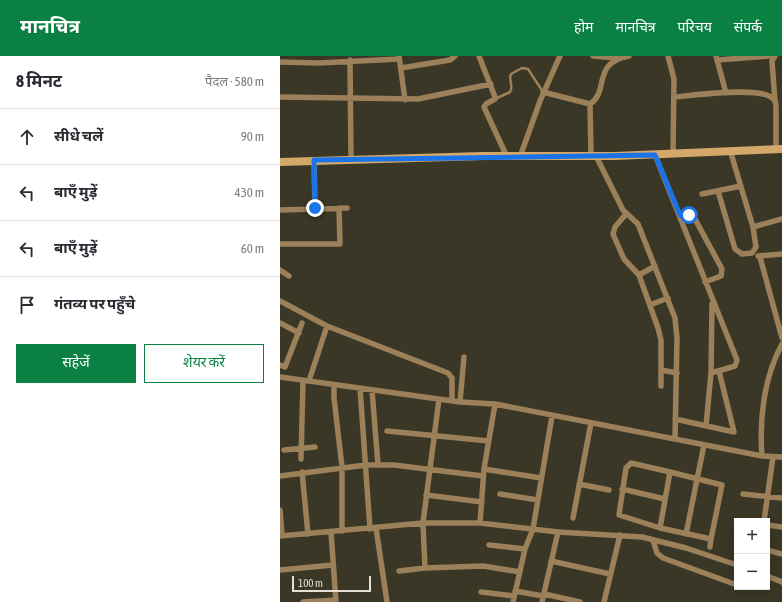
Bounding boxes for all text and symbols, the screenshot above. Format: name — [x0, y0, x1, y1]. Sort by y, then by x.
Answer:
text: मानचित्र — [20, 15, 80, 37]
text: होम — [574, 19, 593, 35]
text: मानचित्र — [615, 19, 656, 35]
text: परिचय — [678, 19, 712, 35]
text: संपर्क — [734, 19, 762, 35]
text: 8 मिनट — [16, 71, 62, 91]
text: पैदल · 580 m — [205, 74, 264, 89]
icon: ahead — [16, 126, 38, 148]
text: सीधे चलें — [54, 127, 103, 144]
text: 90 m — [241, 129, 264, 144]
icon: left — [16, 182, 38, 204]
text: बाएँ मुड़ें — [54, 183, 97, 200]
text: 430 m — [235, 185, 264, 200]
route end — [306, 199, 324, 217]
route start — [680, 206, 698, 224]
icon: left — [16, 238, 38, 260]
text: बाएँ मुड़ें — [54, 239, 97, 256]
text: 60 m — [241, 241, 264, 256]
icon: arrive — [16, 294, 38, 316]
text: गंतव्य पर पहुँचे — [54, 295, 135, 312]
button: सहेजें — [16, 344, 136, 383]
button: शेयर करें — [144, 344, 264, 383]
map controls — [734, 518, 770, 590]
button: + — [734, 518, 770, 554]
button: − — [734, 554, 770, 590]
scale bar — [292, 574, 371, 593]
text: 100 m — [298, 577, 323, 589]

